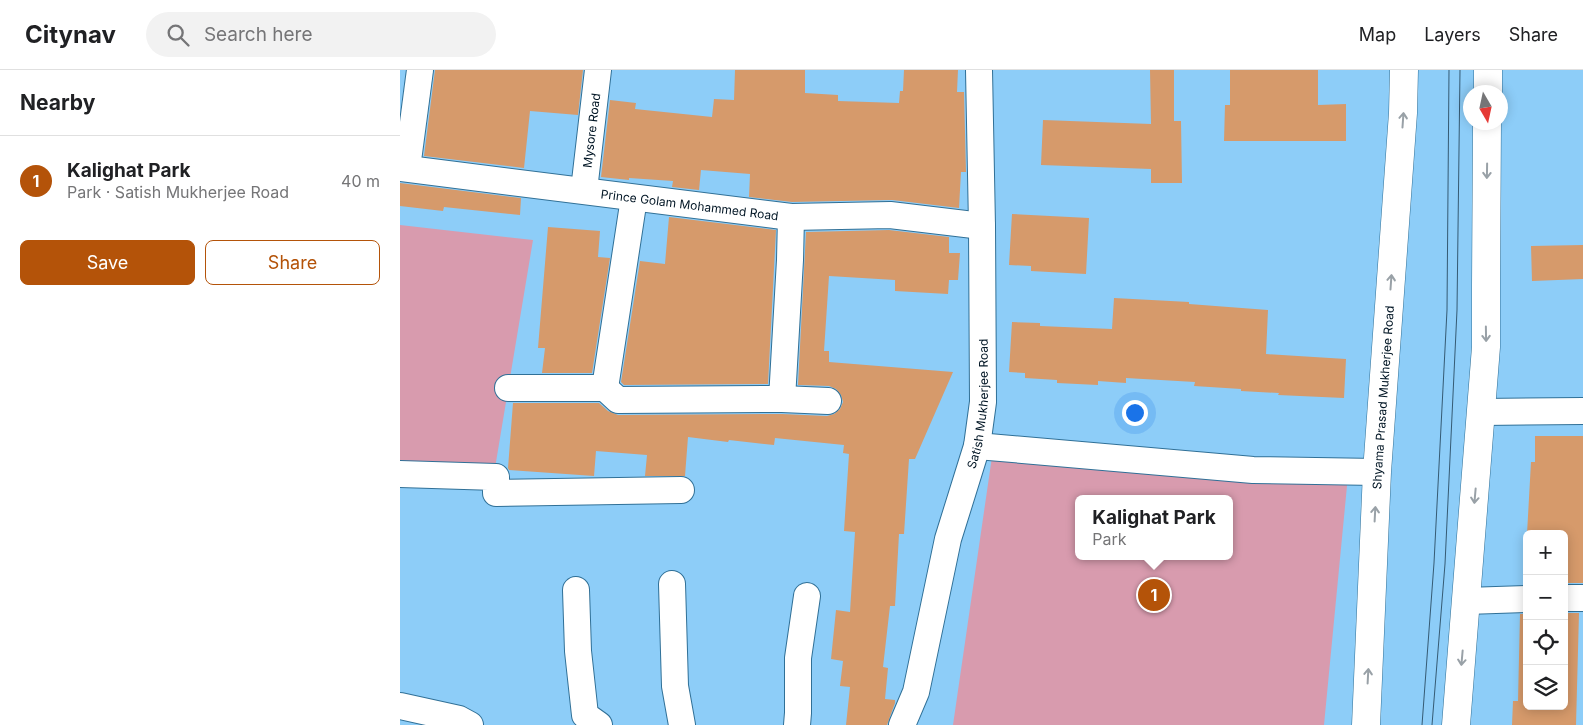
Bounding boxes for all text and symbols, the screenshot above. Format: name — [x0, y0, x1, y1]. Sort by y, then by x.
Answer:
search box — [146, 12, 496, 57]
text: Citynav — [25, 20, 116, 49]
icon: search — [164, 21, 192, 49]
text: Search here — [204, 23, 313, 46]
text: Map — [1359, 24, 1396, 45]
text: Layers — [1424, 24, 1481, 45]
text: Share — [1509, 24, 1558, 45]
north arrow — [1463, 85, 1508, 130]
text: Nearby — [20, 90, 95, 115]
street label: Mysore Road — [579, 92, 603, 168]
one-way arrow — [1398, 112, 1407, 128]
text: Kalighat Park — [67, 159, 190, 182]
one-way arrow — [1482, 162, 1492, 179]
text: 1 — [33, 171, 39, 191]
text: 40 m — [341, 171, 380, 191]
text: Park · Satish Mukherjee Road — [67, 182, 289, 202]
street label: Prince Golam Mohammed Road — [600, 186, 779, 223]
button: Save — [20, 240, 195, 285]
button: Share — [205, 240, 380, 285]
one-way arrow — [1386, 274, 1396, 290]
street label: Shyama Prasad Mukherjee Road — [1369, 305, 1397, 490]
one-way arrow — [1481, 325, 1491, 341]
street label: Satish Mukherjee Road — [963, 339, 991, 470]
your location — [1122, 400, 1148, 426]
one-way arrow — [1470, 487, 1479, 503]
popup — [1075, 495, 1233, 560]
text: Kalighat Park — [1092, 506, 1216, 529]
one-way arrow — [1371, 506, 1380, 522]
text: Park — [1092, 529, 1127, 549]
map controls — [1523, 530, 1568, 710]
button: + — [1523, 530, 1568, 575]
button: − — [1523, 575, 1568, 620]
pin: 1 — [1138, 576, 1170, 614]
button: locate — [1523, 620, 1568, 665]
one-way arrow — [1457, 649, 1466, 665]
button: layers — [1523, 665, 1568, 710]
one-way arrow — [1363, 669, 1373, 685]

